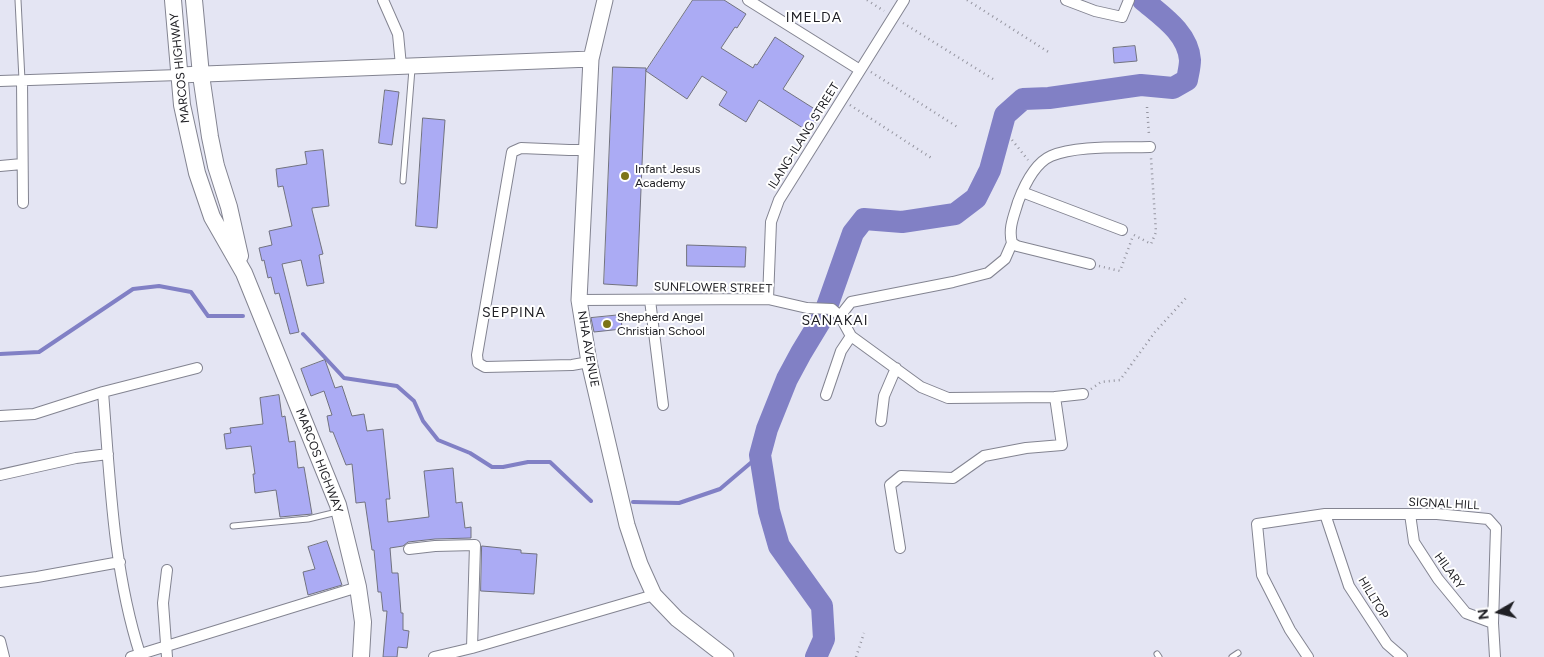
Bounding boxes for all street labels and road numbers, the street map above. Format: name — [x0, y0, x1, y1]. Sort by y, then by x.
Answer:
street label: MARCOS HIGHWAY — [167, 12, 193, 124]
street label: ILANG-ILANG STREET — [765, 80, 843, 192]
street label: SUNFLOWER STREET — [654, 280, 772, 296]
street label: NHA AVENUE — [574, 310, 602, 388]
street label: MARCOS HIGHWAY — [292, 407, 346, 515]
street label: SIGNAL HILL — [1408, 495, 1480, 513]
street label: HILARY — [1431, 550, 1467, 592]
street label: HILLTOP — [1355, 574, 1391, 622]

